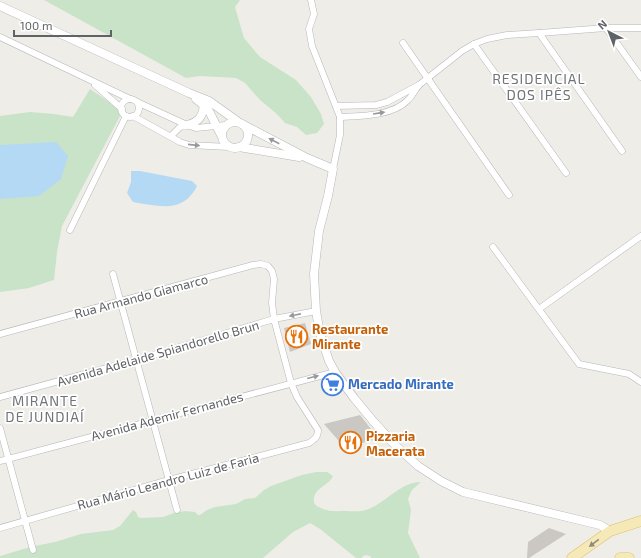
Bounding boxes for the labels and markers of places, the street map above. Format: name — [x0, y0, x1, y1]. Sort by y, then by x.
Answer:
place label: Restaurante Mirante — [312, 321, 388, 352]
restaurant icon: Restaurante Mirante — [284, 323, 310, 349]
supermarket icon: Mercado Mirante — [319, 371, 345, 397]
place label: Mercado Mirante — [348, 376, 454, 392]
place label: Pizzaria Macerata — [366, 428, 425, 459]
restaurant icon: Pizzaria Macerata — [337, 430, 363, 456]

